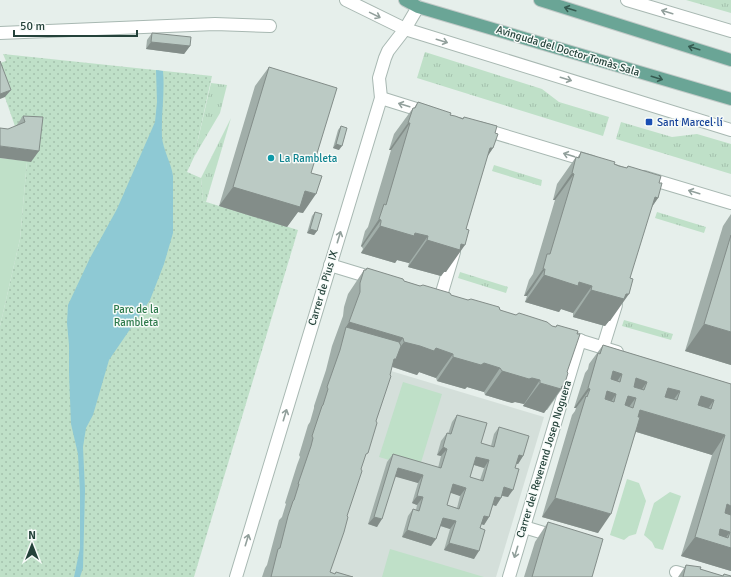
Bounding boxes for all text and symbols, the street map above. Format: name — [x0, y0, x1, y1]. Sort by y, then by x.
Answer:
one-way arrow — [563, 5, 576, 12]
one-way arrow — [661, 8, 674, 15]
scale bar — [14, 12, 137, 38]
one-way arrow — [369, 12, 381, 19]
text: 50 m — [20, 19, 45, 34]
street label: Avinguda del Doctor Tomàs Sala — [495, 23, 642, 79]
one-way arrow — [435, 38, 448, 45]
one-way arrow — [687, 44, 700, 51]
one-way arrow — [650, 75, 663, 82]
one-way arrow — [560, 76, 573, 83]
one-way arrow — [398, 101, 411, 108]
place label: Sant Marcel·lí — [657, 116, 723, 129]
marker: Sant Marcel·lí — [644, 117, 654, 127]
one-way arrow — [563, 151, 576, 158]
place label: La Rambleta — [279, 152, 338, 165]
marker: La Rambleta — [266, 153, 276, 163]
one-way arrow — [687, 188, 700, 195]
one-way arrow — [336, 231, 343, 244]
street label: Carrer de Pius IX — [305, 248, 341, 327]
park label: Parc de la Rambleta — [113, 303, 159, 329]
street label: Carrer del Reverend Josep Noguera — [514, 378, 574, 539]
one-way arrow — [282, 409, 289, 422]
north arrow — [12, 525, 52, 565]
text: N — [28, 529, 36, 542]
one-way arrow — [244, 533, 251, 546]
one-way arrow — [512, 545, 520, 558]

